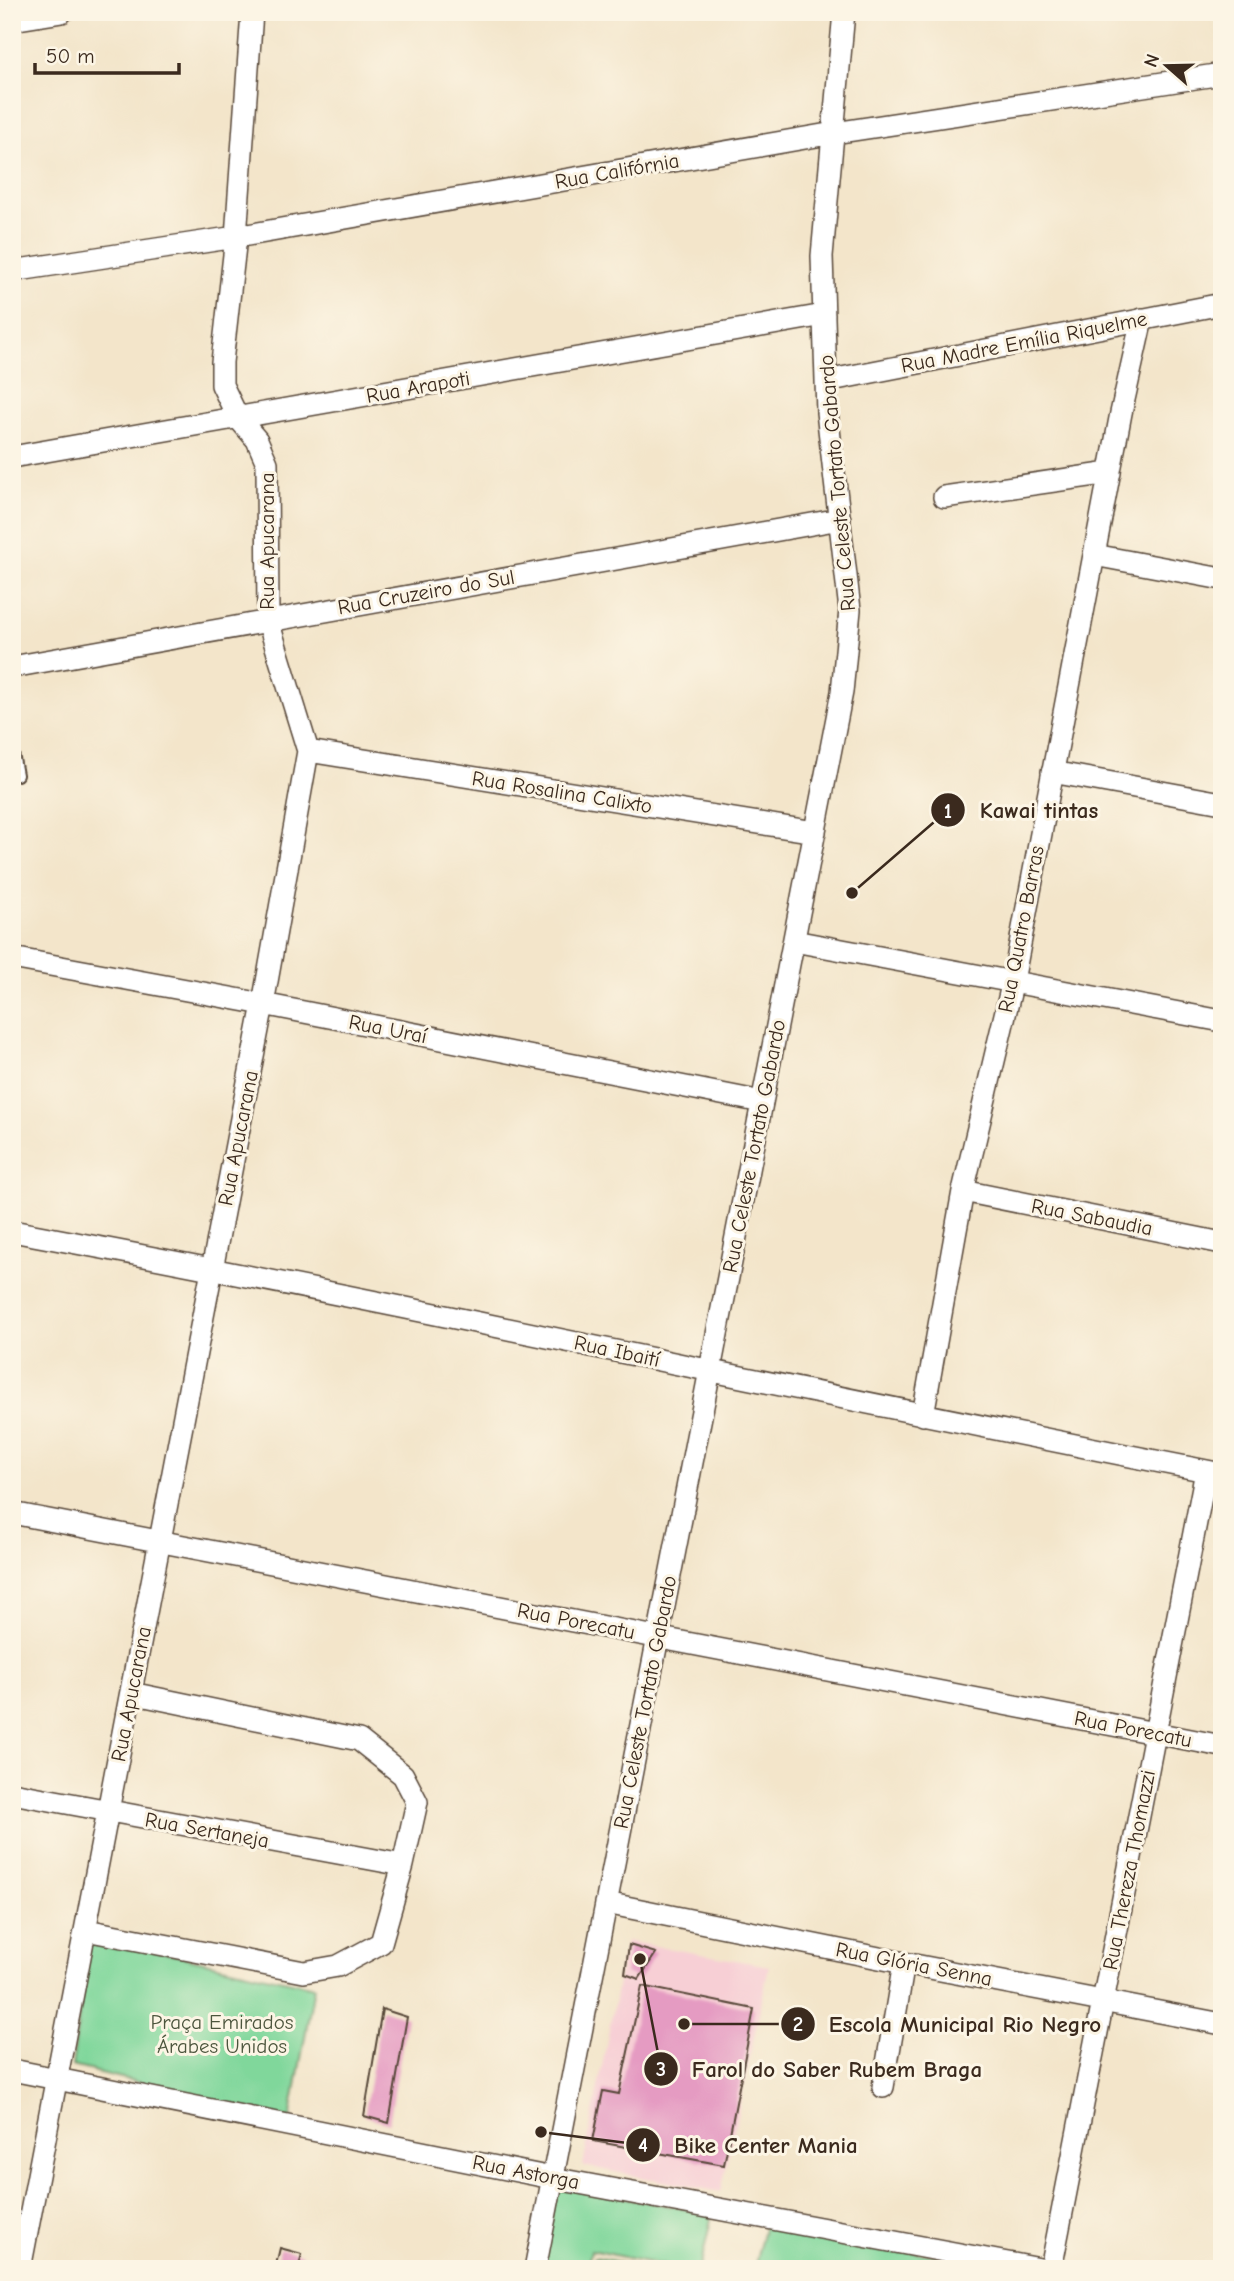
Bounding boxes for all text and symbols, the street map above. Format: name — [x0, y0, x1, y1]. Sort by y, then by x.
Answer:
scale bar — [35, 32, 178, 76]
north arrow — [1132, 32, 1202, 102]
text: 50 m — [46, 44, 95, 68]
text: N — [1140, 51, 1164, 70]
street label: Rua Califórnia — [553, 148, 681, 194]
street label: Rua Madre Emília Riquelme — [899, 306, 1149, 378]
street label: Rua Celeste Tortato Gabardo — [814, 354, 860, 612]
street label: Rua Arapoti — [364, 366, 472, 408]
street label: Rua Apucarana — [255, 472, 279, 610]
street label: Rua Cruzeiro do Sul — [336, 565, 516, 619]
street label: Rua Rosalina Calixto — [470, 766, 654, 818]
callout: Kawai tintas — [931, 788, 1112, 832]
text: Kawai tintas — [980, 797, 1098, 824]
text: 1 — [944, 799, 952, 823]
street label: Rua Quatro Barras — [993, 844, 1049, 1014]
street label: Rua Uraí — [347, 1010, 429, 1048]
street label: Rua Celeste Tortato Gabardo — [718, 1017, 790, 1275]
street label: Rua Apucarana — [213, 1068, 263, 1208]
street label: Rua Sabaudia — [1029, 1193, 1155, 1241]
street label: Rua Ibaití — [572, 1330, 662, 1372]
street label: Rua Celeste Tortato Gabardo — [609, 1573, 681, 1831]
street label: Rua Porecatu — [515, 1598, 637, 1644]
street label: Rua Apucarana — [106, 1624, 156, 1764]
street label: Rua Porecatu — [1072, 1706, 1194, 1752]
street label: Rua Thereza Thomazzi — [1098, 1768, 1160, 1972]
street label: Rua Sertaneja — [143, 1807, 271, 1853]
street label: Rua Glória Senna — [834, 1937, 994, 1991]
callout: Escola Municipal Rio Negro — [780, 2002, 1115, 2046]
park label: Praça Emirados Árabes Unidos — [151, 2010, 293, 2058]
text: Escola Municipal Rio Negro — [829, 2011, 1101, 2038]
text: 2 — [793, 2012, 803, 2036]
callout: Farol do Saber Rubem Braga — [643, 2047, 997, 2091]
text: Farol do Saber Rubem Braga — [692, 2056, 982, 2083]
text: 3 — [656, 2057, 666, 2081]
callout: Bike Center Mania — [625, 2123, 872, 2167]
text: Bike Center Mania — [674, 2132, 858, 2159]
text: 4 — [638, 2133, 648, 2157]
street label: Rua Astorga — [471, 2150, 581, 2194]

